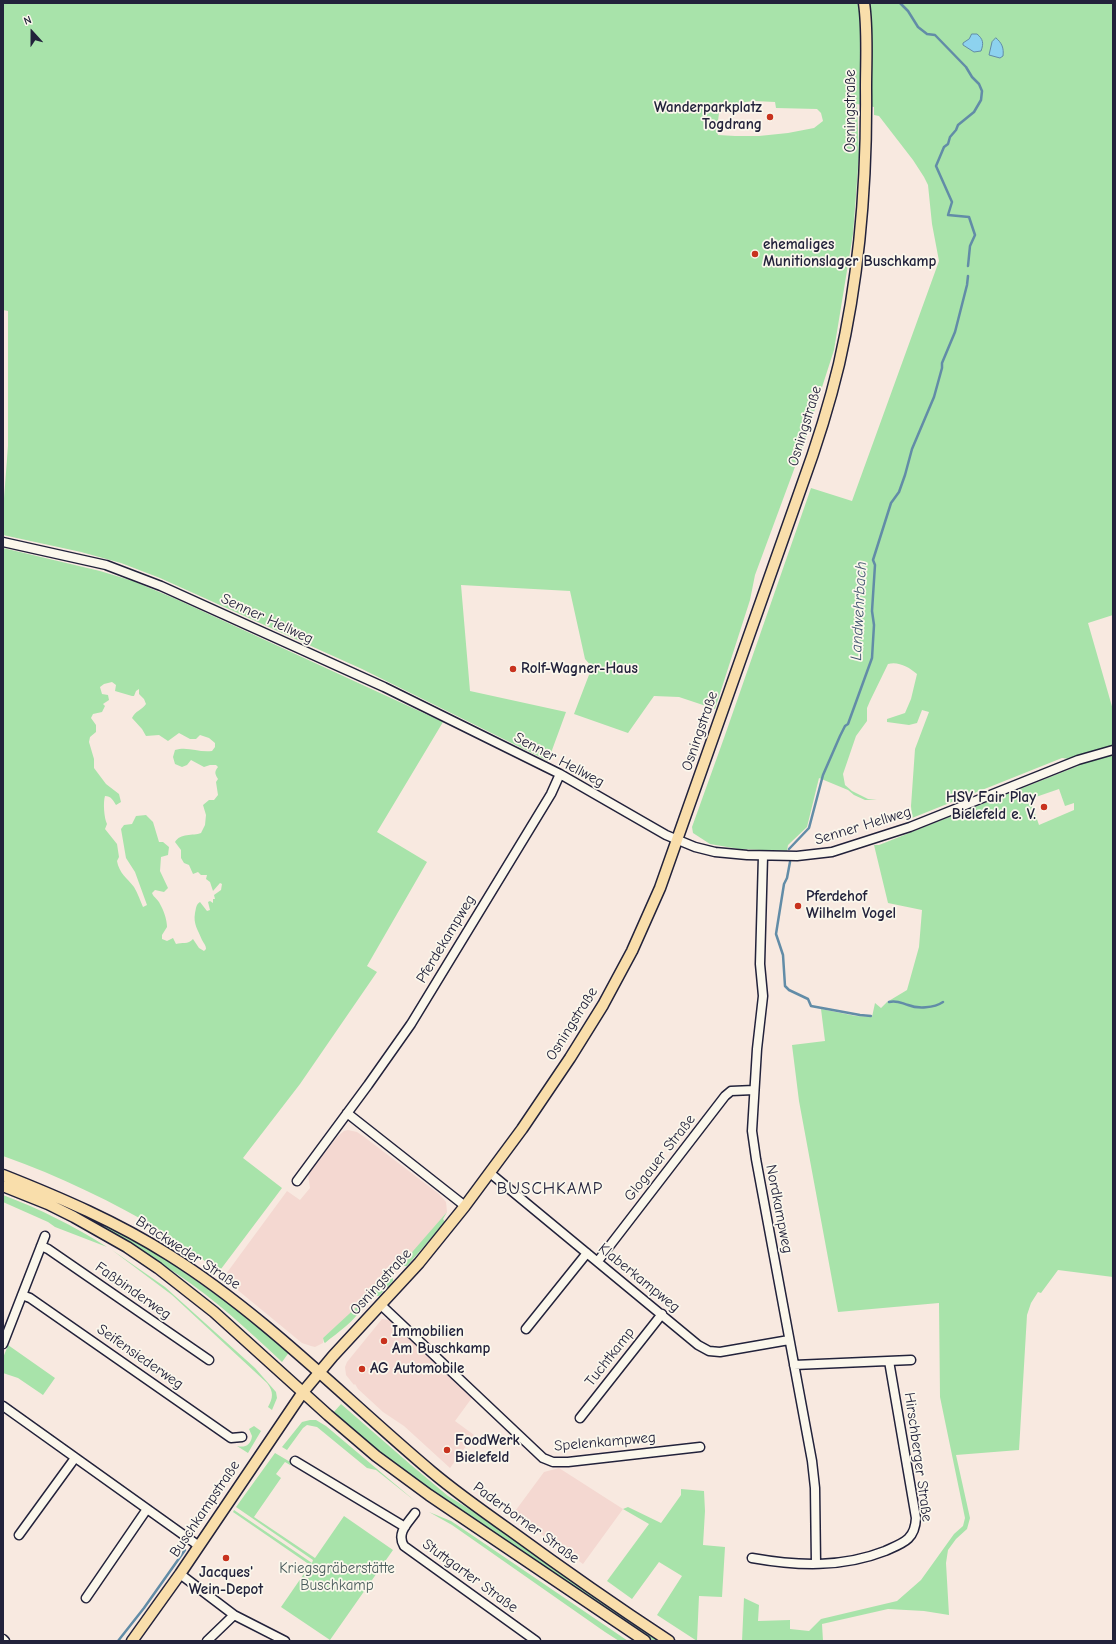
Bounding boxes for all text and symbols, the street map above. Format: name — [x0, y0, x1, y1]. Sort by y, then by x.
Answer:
north arrow — [12, 12, 52, 52]
text: N — [22, 13, 33, 28]
street label: Osningstraße — [842, 69, 860, 153]
place label: Wanderparkplatz Togdrang — [654, 99, 762, 134]
marker: Wanderparkplatz Togdrang — [765, 112, 775, 122]
place label: ehemaliges Munitionslager Buschkamp — [763, 236, 936, 271]
marker: ehemaliges Munitionslager Buschkamp — [750, 249, 760, 259]
street label: Osningstraße — [784, 384, 826, 468]
water label: Landwehrbach — [847, 561, 871, 661]
street label: Senner Hellweg — [218, 590, 316, 648]
place label: Rolf-Wagner-Haus — [521, 660, 638, 678]
marker: Rolf-Wagner-Haus — [508, 664, 518, 674]
street label: Osningstraße — [678, 689, 722, 773]
street label: Senner Hellweg — [511, 729, 607, 791]
place label: HSV Fair Play Bielefeld e. V. — [946, 789, 1036, 824]
marker: HSV Fair Play Bielefeld e. V. — [1039, 802, 1049, 812]
street label: Senner Hellweg — [813, 803, 913, 849]
place label: Pferdehof Wilhelm Vogel — [806, 888, 896, 923]
street label: Pferdekampweg — [413, 892, 479, 986]
marker: Pferdehof Wilhelm Vogel — [793, 901, 803, 911]
street label: Osningstraße — [542, 984, 602, 1064]
street label: Glogauer Straße — [621, 1111, 699, 1205]
street label: Nordkampweg — [762, 1163, 796, 1255]
district label: BUSCHKAMP — [497, 1179, 603, 1199]
street label: Brackweder Straße — [132, 1212, 244, 1294]
street label: Klaberkampweg — [594, 1240, 684, 1316]
street label: Osningstraße — [346, 1245, 416, 1319]
street label: Faßbinderweg — [91, 1258, 175, 1324]
street label: Seifensiederweg — [93, 1320, 187, 1394]
place label: Immobilien Am Buschkamp — [392, 1323, 490, 1358]
street label: Tuchtkamp — [581, 1324, 639, 1390]
marker: Immobilien Am Buschkamp — [379, 1336, 389, 1346]
place label: AG Automobile — [370, 1360, 464, 1378]
marker: AG Automobile — [357, 1364, 367, 1374]
street label: Hirschberger Straße — [900, 1391, 936, 1523]
street label: Spelenkampweg — [553, 1429, 657, 1455]
place label: FoodWerk Bielefeld — [455, 1432, 520, 1467]
marker: FoodWerk Bielefeld — [442, 1445, 452, 1455]
street label: Buschkampstraße — [166, 1457, 244, 1561]
street label: Paderborner Straße — [469, 1478, 583, 1568]
street label: Stuttgarter Straße — [419, 1535, 521, 1617]
marker: Jacques' Wein-Depot — [221, 1553, 231, 1563]
park label: Kriegsgräberstätte Buschkamp — [279, 1560, 395, 1595]
place label: Jacques' Wein-Depot — [189, 1564, 263, 1599]

